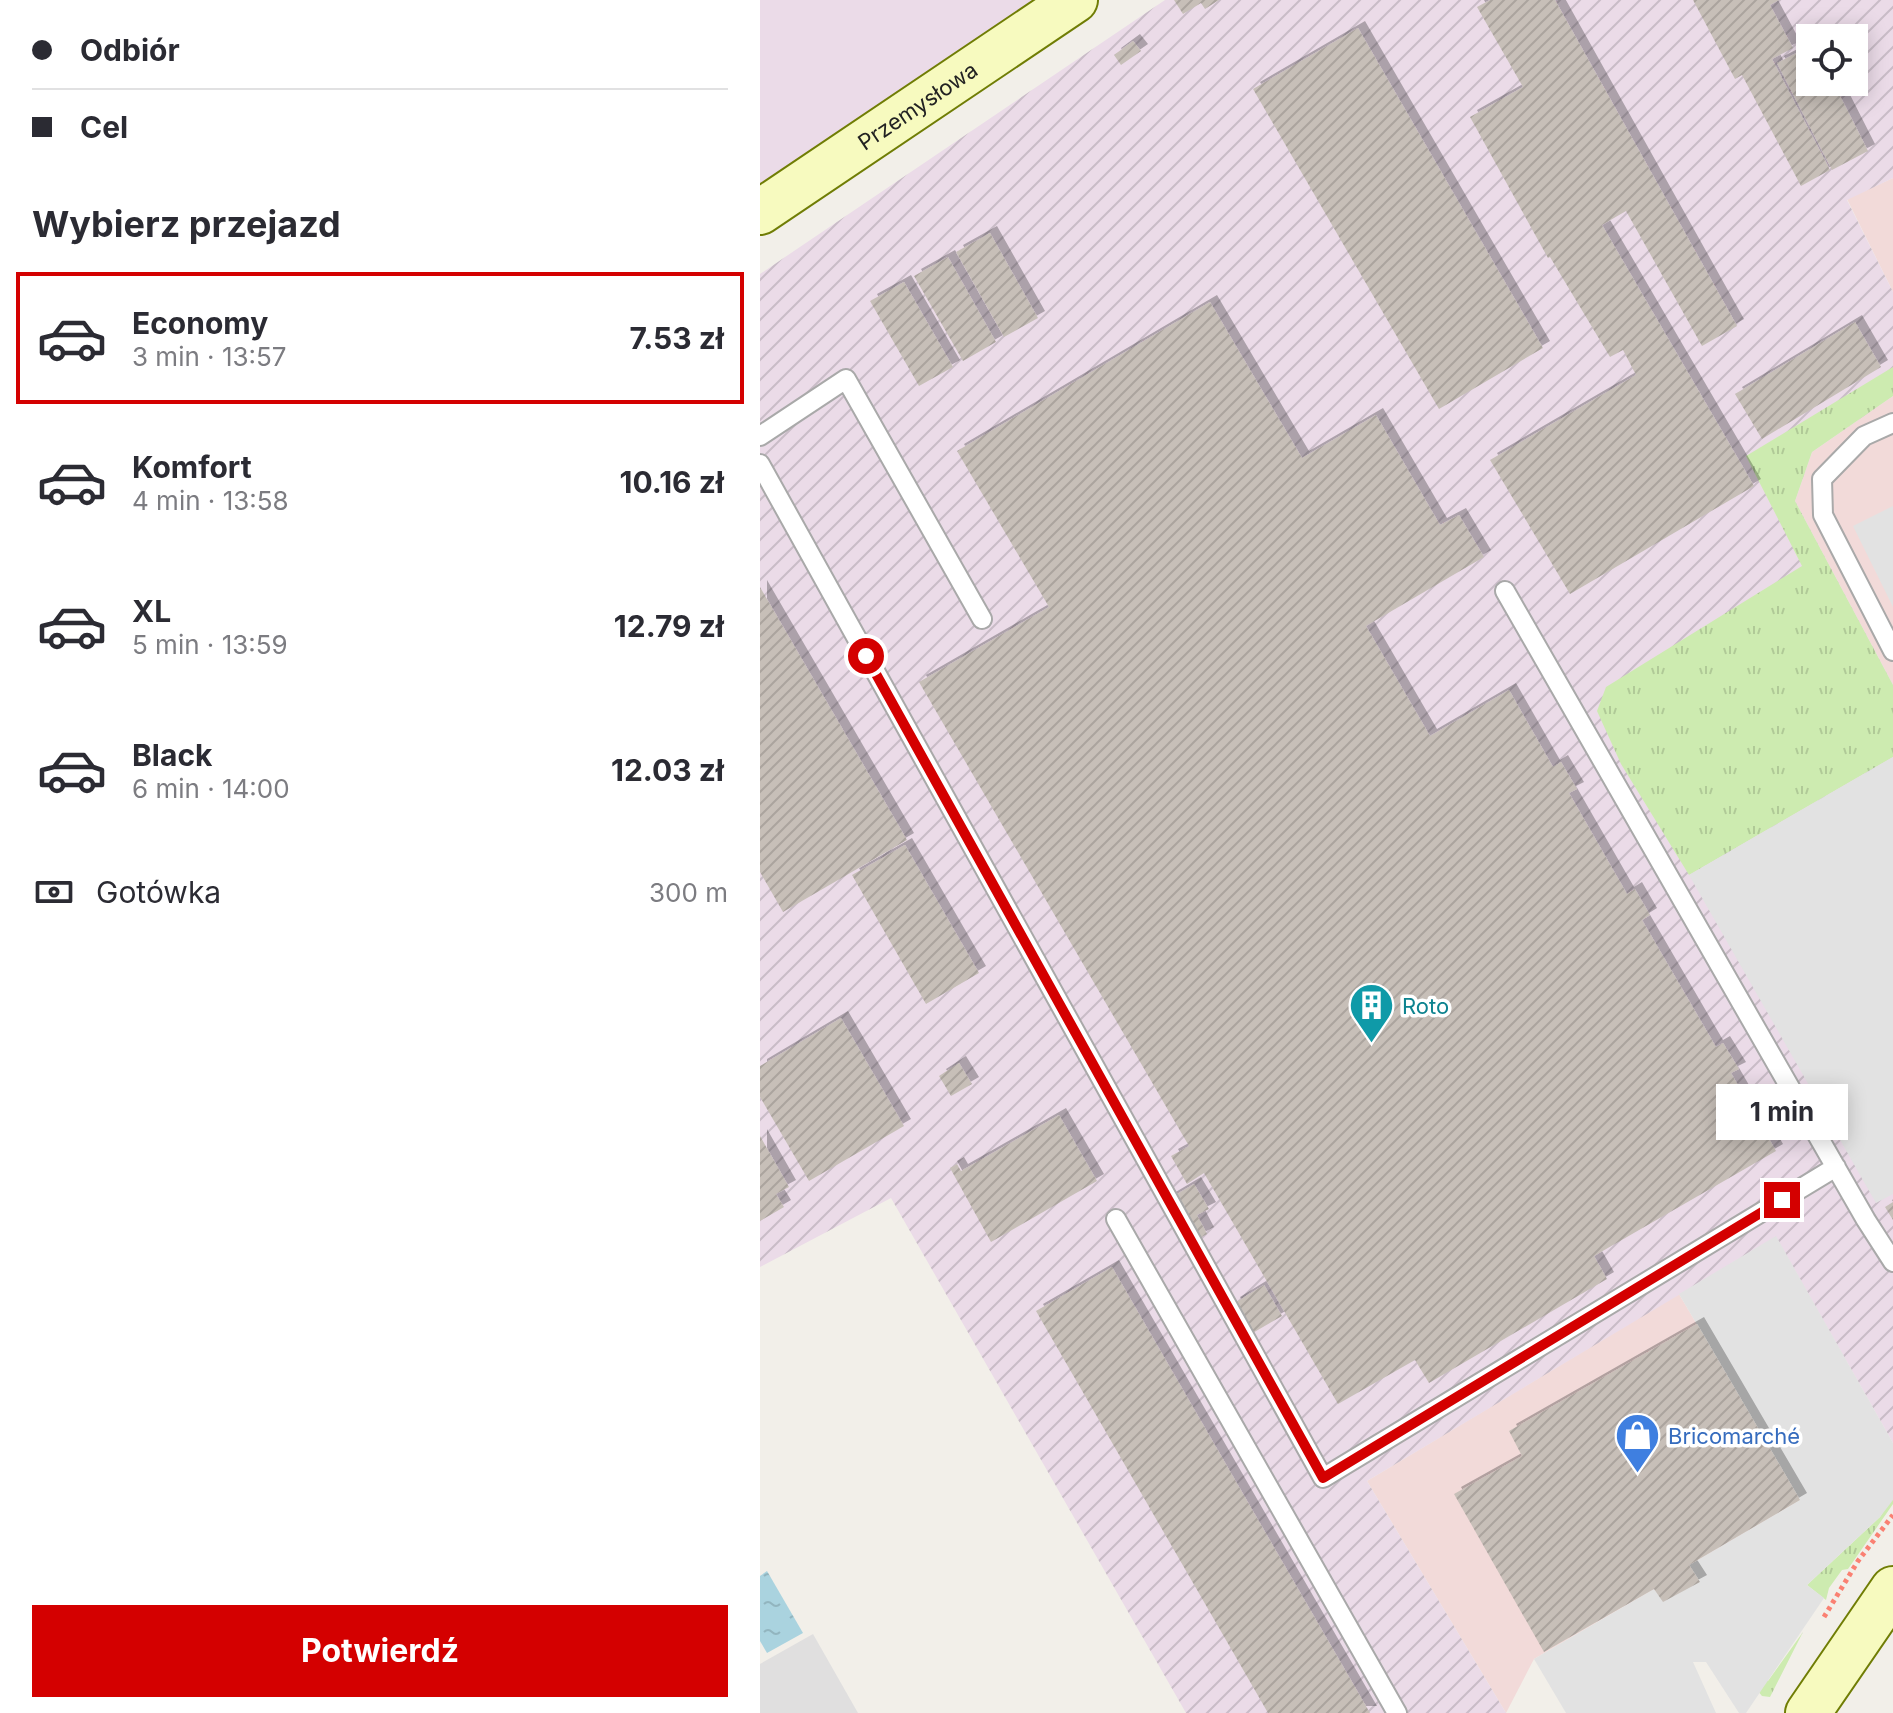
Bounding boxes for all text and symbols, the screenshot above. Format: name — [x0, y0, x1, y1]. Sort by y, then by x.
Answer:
map controls — [1796, 24, 1868, 96]
button: locate — [1796, 24, 1868, 96]
text: Odbiór — [80, 32, 180, 68]
street label: Przemysłowa — [853, 56, 982, 155]
text: Cel — [80, 109, 128, 145]
text: Wybierz przejazd — [32, 202, 341, 246]
icon: car — [36, 302, 108, 374]
text: Economy — [132, 305, 268, 341]
text: 7.53 zł — [630, 320, 724, 356]
text: 3 min · 13:57 — [132, 341, 287, 372]
icon: car — [36, 446, 108, 518]
text: Komfort — [132, 449, 252, 485]
text: 10.16 zł — [620, 464, 724, 500]
text: 4 min · 13:58 — [132, 485, 289, 516]
icon: car — [36, 590, 108, 662]
text: XL — [132, 593, 171, 629]
text: 12.79 zł — [614, 608, 724, 644]
text: 5 min · 13:59 — [132, 629, 288, 660]
route start — [848, 638, 884, 674]
icon: car — [36, 734, 108, 806]
text: Black — [132, 737, 212, 773]
text: 12.03 zł — [611, 752, 724, 788]
text: 6 min · 14:00 — [132, 773, 290, 804]
icon: cash — [32, 870, 76, 914]
text: Gotówka — [96, 874, 221, 910]
text: 300 m — [649, 877, 728, 908]
building icon: Roto — [1347, 982, 1395, 1045]
place label: Roto — [1402, 993, 1449, 1019]
callout: 1 min — [1716, 1084, 1848, 1140]
text: 1 min — [1750, 1096, 1814, 1127]
route end — [1764, 1182, 1800, 1218]
shop icon: Bricomarché — [1613, 1412, 1661, 1475]
place label: Bricomarché — [1668, 1423, 1800, 1449]
button: Potwierdź — [32, 1605, 728, 1697]

